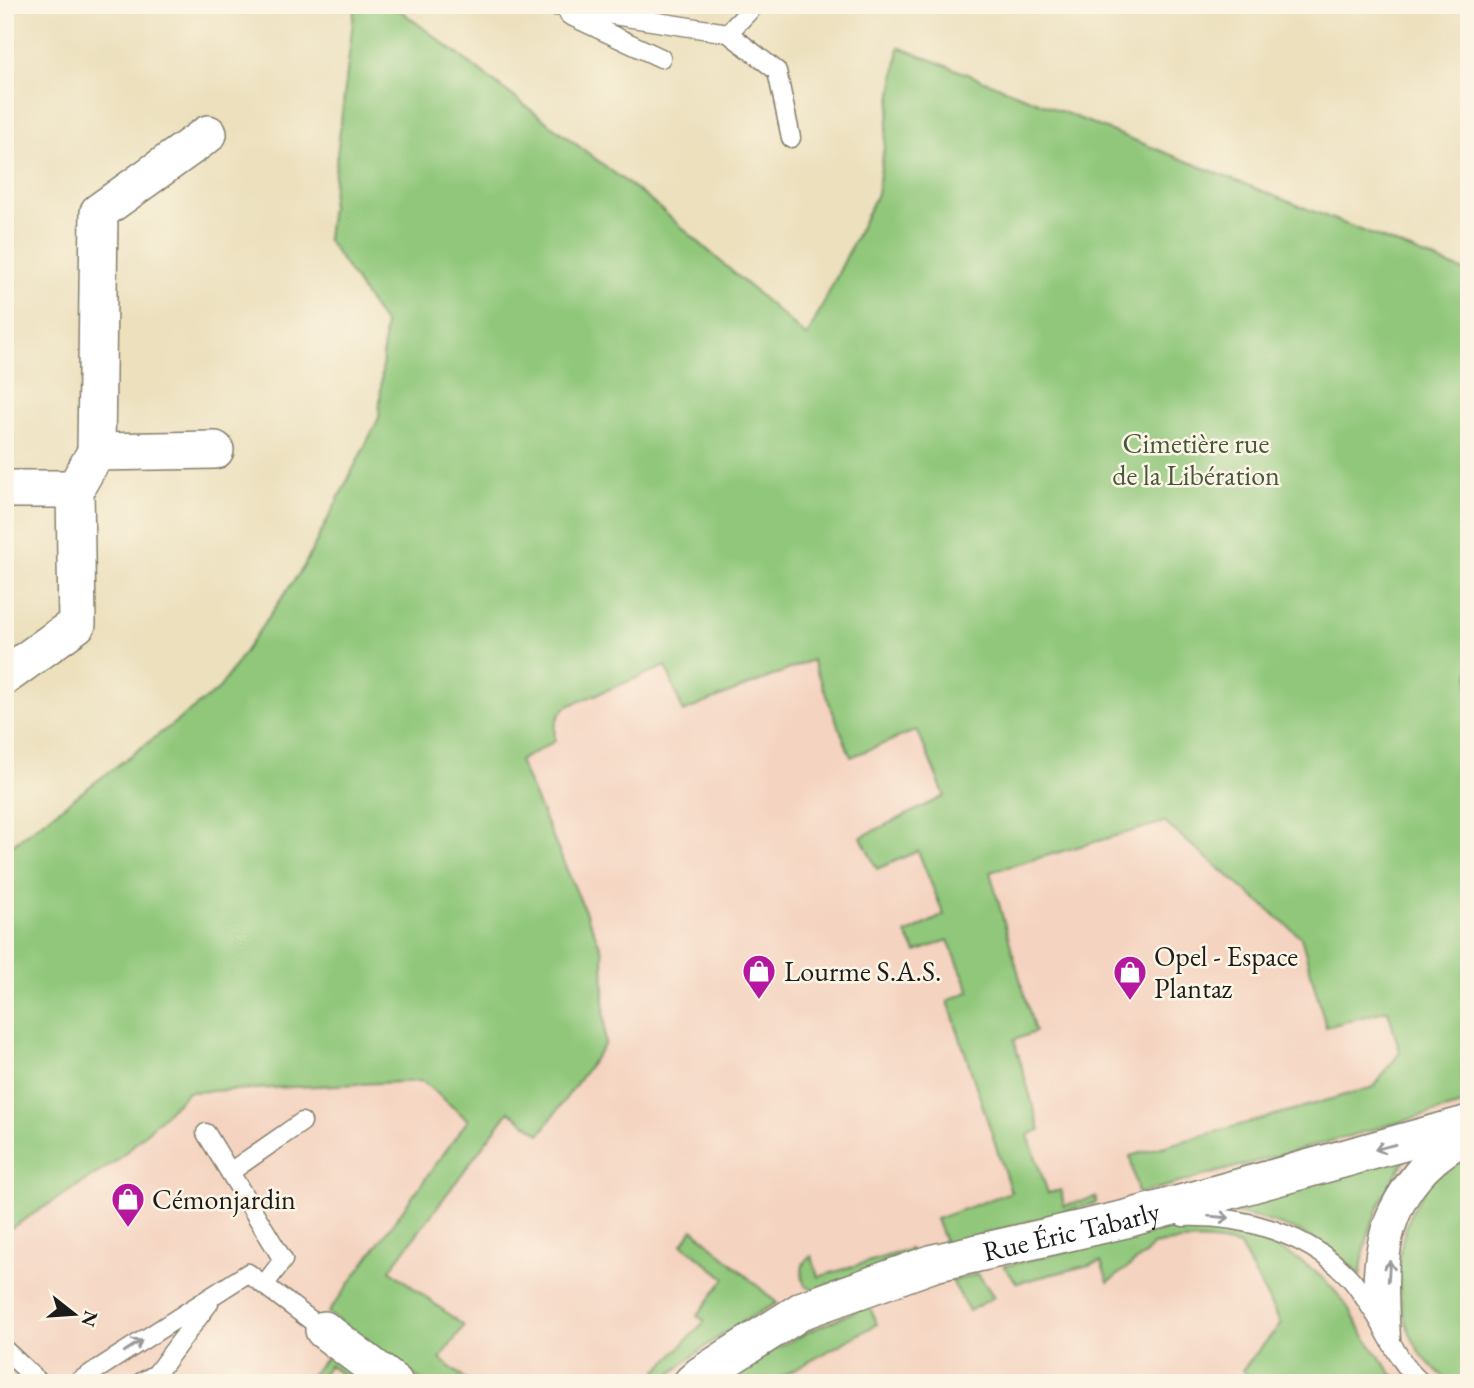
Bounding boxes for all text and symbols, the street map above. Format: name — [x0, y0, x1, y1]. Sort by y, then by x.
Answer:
park label: Cimetière rue de la Libération — [1112, 425, 1280, 493]
place label: Opel - Espace Plantaz — [1154, 938, 1298, 1006]
shop icon: Lourme S.A.S. — [740, 952, 778, 1001]
place label: Lourme S.A.S. — [784, 953, 941, 989]
shop icon: Opel - Espace Plantaz — [1111, 953, 1149, 1002]
one-way arrow — [1374, 1141, 1397, 1154]
shop icon: Cémonjardin — [109, 1180, 147, 1229]
place label: Cémonjardin — [152, 1181, 296, 1217]
street label: Rue Éric Tabarly — [979, 1192, 1165, 1269]
one-way arrow — [1207, 1211, 1229, 1224]
one-way arrow — [1383, 1260, 1396, 1283]
north arrow — [38, 1280, 108, 1350]
text: N — [75, 1308, 104, 1330]
one-way arrow — [123, 1339, 142, 1353]

